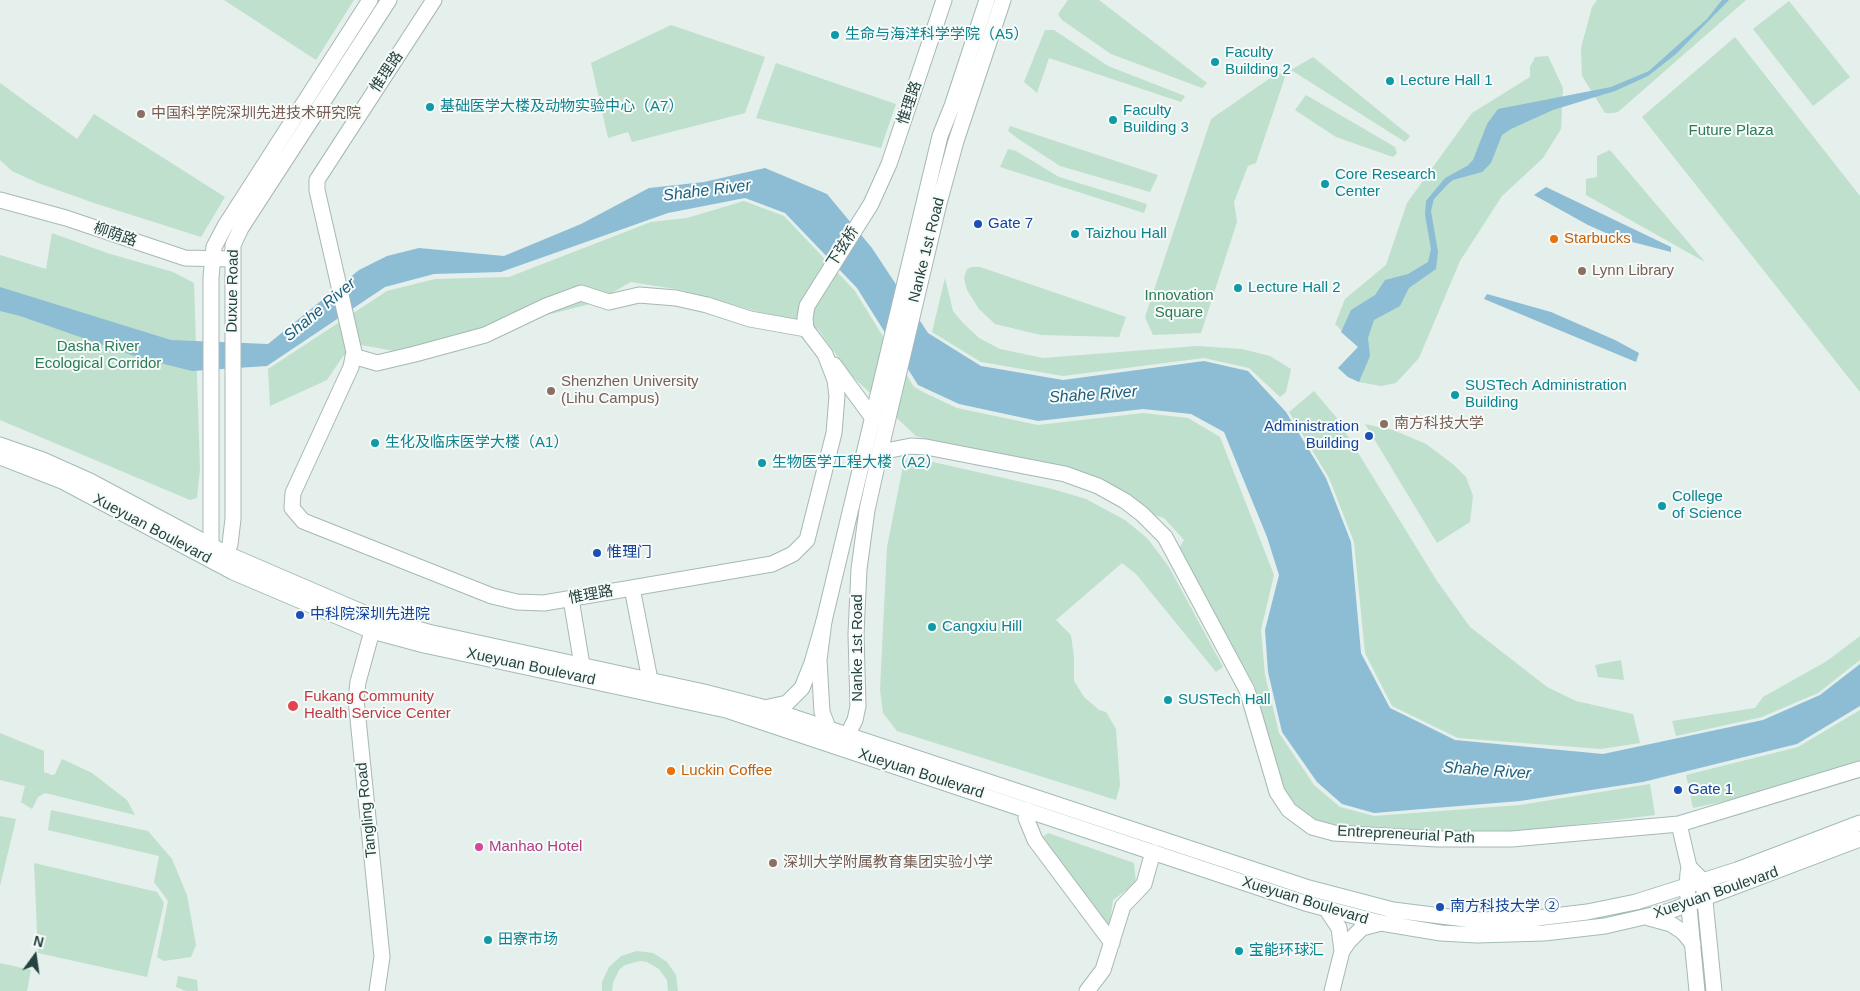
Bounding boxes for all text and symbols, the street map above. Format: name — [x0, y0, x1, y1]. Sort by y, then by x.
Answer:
place label: 生命与海洋科学学院（A5） — [845, 26, 1028, 44]
marker: 生命与海洋科学学院（A5） — [829, 29, 841, 41]
place label: Faculty Building 2 — [1225, 44, 1291, 79]
street label: 惟理路 — [367, 48, 407, 96]
marker: Faculty Building 2 — [1209, 56, 1221, 68]
place label: Lecture Hall 1 — [1400, 72, 1493, 90]
marker: Lecture Hall 1 — [1384, 75, 1396, 87]
street label: 惟理路 — [894, 79, 926, 127]
place label: 基础医学大楼及动物实验中心（A7） — [440, 98, 683, 116]
marker: 基础医学大楼及动物实验中心（A7） — [424, 101, 436, 113]
place label: Faculty Building 3 — [1123, 102, 1189, 137]
place label: 中国科学院深圳先进技术研究院 — [151, 105, 361, 123]
marker: 中国科学院深圳先进技术研究院 — [135, 108, 147, 120]
marker: Faculty Building 3 — [1107, 114, 1119, 126]
park label: Future Plaza — [1688, 122, 1774, 140]
place label: Core Research Center — [1335, 166, 1436, 201]
water label: Shahe River — [662, 176, 752, 206]
marker: Core Research Center — [1319, 178, 1331, 190]
street label: Nanke 1st Road — [905, 196, 949, 304]
place label: Gate 7 — [988, 215, 1033, 233]
marker: Gate 7 — [972, 218, 984, 230]
street label: 柳荫路 — [91, 219, 139, 251]
street label: 下弦桥 — [823, 223, 863, 271]
place label: Taizhou Hall — [1085, 225, 1167, 243]
marker: Taizhou Hall — [1069, 228, 1081, 240]
place label: Starbucks — [1564, 230, 1631, 248]
marker: Starbucks — [1548, 233, 1560, 245]
street label: Duxue Road — [223, 249, 243, 333]
place label: Lynn Library — [1592, 262, 1674, 280]
marker: Lynn Library — [1576, 265, 1588, 277]
water label: Shahe River — [280, 274, 360, 346]
place label: Lecture Hall 2 — [1248, 279, 1341, 297]
marker: Lecture Hall 2 — [1232, 282, 1244, 294]
park label: Innovation Square — [1144, 287, 1214, 322]
park label: Dasha River Ecological Corridor — [35, 338, 161, 373]
place label: Shenzhen University (Lihu Campus) — [561, 373, 699, 408]
place label: SUSTech Administration Building — [1465, 377, 1627, 412]
water label: Shahe River — [1048, 382, 1138, 408]
marker: Shenzhen University (Lihu Campus) — [545, 385, 557, 397]
marker: SUSTech Administration Building — [1449, 389, 1461, 401]
place label: 南方科技大学 — [1394, 415, 1484, 433]
place label: Administration Building — [1264, 418, 1359, 453]
marker: 南方科技大学 — [1378, 418, 1390, 430]
marker: Administration Building — [1363, 430, 1375, 442]
place label: 生化及临床医学大楼（A1） — [385, 434, 568, 452]
marker: 生化及临床医学大楼（A1） — [369, 437, 381, 449]
place label: 生物医学工程大楼（A2） — [772, 454, 940, 472]
marker: 生物医学工程大楼（A2） — [756, 457, 768, 469]
place label: College of Science — [1672, 488, 1742, 523]
street label: Xueyuan Boulevard — [90, 490, 214, 568]
marker: College of Science — [1656, 500, 1668, 512]
place label: 惟理门 — [607, 544, 652, 562]
marker: 惟理门 — [591, 547, 603, 559]
street label: 惟理路 — [567, 582, 615, 608]
street label: Nanke 1st Road — [849, 594, 867, 702]
place label: 中科院深圳先进院 — [310, 606, 430, 624]
marker: 中科院深圳先进院 — [294, 609, 306, 621]
place label: Cangxiu Hill — [942, 618, 1022, 636]
marker: Cangxiu Hill — [926, 621, 938, 633]
street label: Xueyuan Boulevard — [465, 645, 597, 689]
place label: Fukang Community Health Service Center — [304, 688, 451, 723]
place label: SUSTech Hall — [1178, 691, 1271, 709]
marker: SUSTech Hall — [1162, 694, 1174, 706]
marker: Fukang Community Health Service Center — [286, 699, 300, 713]
street label: Xueyuan Boulevard — [856, 745, 986, 803]
water label: Shahe River — [1442, 758, 1532, 784]
street label: Tangling Road — [353, 761, 381, 859]
place label: Luckin Coffee — [681, 762, 772, 780]
marker: Luckin Coffee — [665, 765, 677, 777]
place label: Gate 1 — [1688, 781, 1733, 799]
marker: Gate 1 — [1672, 784, 1684, 796]
street label: Entrepreneurial Path — [1337, 822, 1475, 848]
place label: Manhao Hotel — [489, 838, 582, 856]
marker: Manhao Hotel — [473, 841, 485, 853]
place label: 深圳大学附属教育集团实验小学 — [783, 854, 993, 872]
marker: 深圳大学附属教育集团实验小学 — [767, 857, 779, 869]
street label: Xueyuan Boulevard — [1651, 863, 1781, 923]
street label: Xueyuan Boulevard — [1240, 873, 1370, 929]
place label: 南方科技大学 ② — [1450, 898, 1559, 916]
marker: 南方科技大学 ② — [1434, 901, 1446, 913]
north arrow — [10, 931, 60, 981]
place label: 田寮市场 — [498, 931, 558, 949]
text: N — [32, 932, 45, 950]
marker: 田寮市场 — [482, 934, 494, 946]
place label: 宝能环球汇 — [1249, 942, 1324, 960]
marker: 宝能环球汇 — [1233, 945, 1245, 957]

